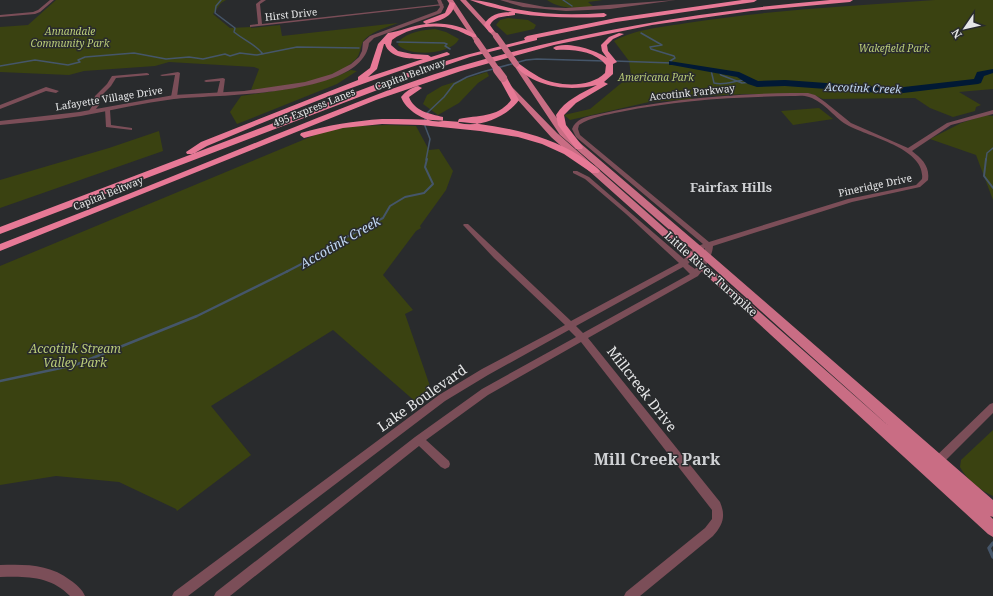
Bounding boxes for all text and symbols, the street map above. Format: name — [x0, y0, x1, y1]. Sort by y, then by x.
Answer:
street label: Hirst Drive — [264, 4, 318, 24]
north arrow — [945, 8, 985, 48]
park label: Annandale Community Park — [31, 24, 110, 50]
text: N — [947, 26, 965, 42]
park label: Wakefield Park — [859, 41, 930, 55]
street label: Capital Beltway — [373, 55, 448, 93]
park label: Americana Park — [617, 70, 694, 84]
water label: Accotink Creek — [823, 79, 902, 96]
street label: Accotink Parkway — [648, 81, 736, 103]
street label: Lafayette Village Drive — [54, 83, 164, 113]
street label: 495 Express Lanes — [271, 84, 358, 130]
street label: Pineridge Drive — [837, 170, 913, 200]
street label: Capital Beltway — [71, 172, 145, 213]
district label: Fairfax Hills — [690, 178, 772, 196]
water label: Accotink Creek — [295, 211, 384, 273]
street label: Little River Turnpike — [661, 227, 761, 320]
park label: Accotink Stream Valley Park — [28, 340, 121, 371]
street label: Millcreek Drive — [603, 342, 682, 435]
street label: Lake Boulevard — [373, 360, 470, 435]
district label: Mill Creek Park — [594, 448, 721, 470]

